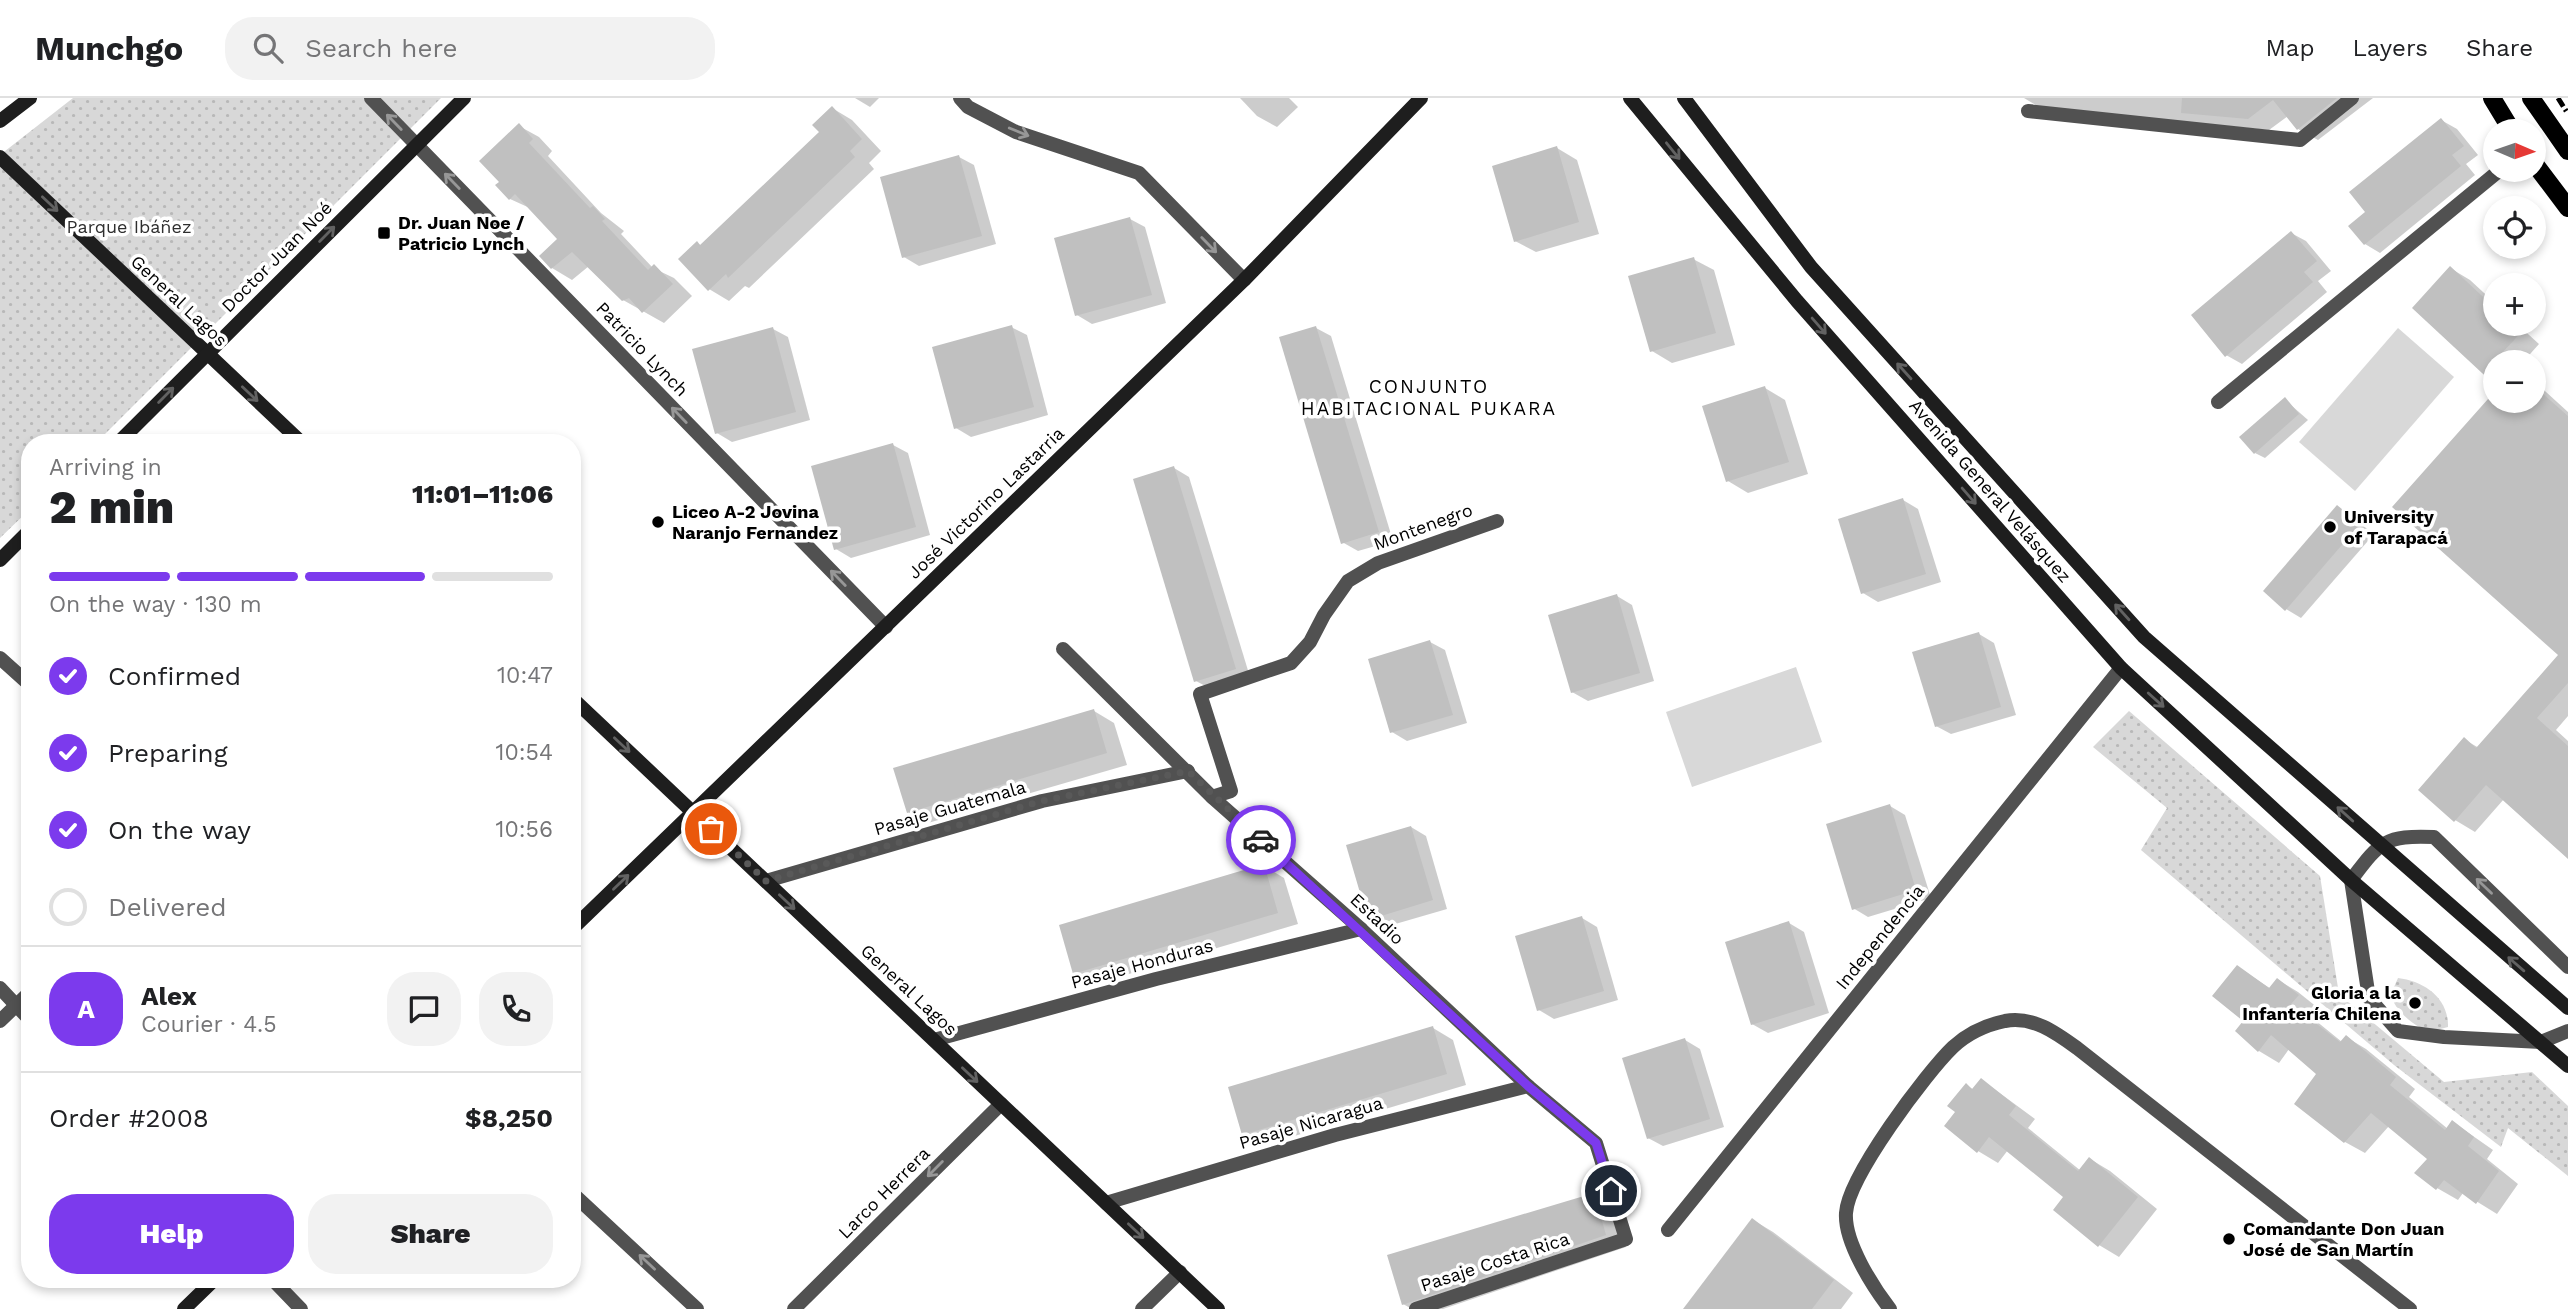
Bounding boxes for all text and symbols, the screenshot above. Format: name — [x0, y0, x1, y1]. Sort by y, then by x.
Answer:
search box — [225, 17, 715, 80]
text: Munchgo — [35, 29, 183, 68]
icon: search — [249, 29, 287, 67]
text: Search here — [305, 33, 458, 63]
text: Map — [2266, 34, 2314, 62]
text: Layers — [2352, 34, 2428, 62]
text: Share — [2466, 34, 2533, 62]
one-way arrow — [386, 113, 403, 130]
north arrow — [2483, 119, 2546, 182]
map controls — [2483, 119, 2546, 413]
one-way arrow — [1007, 126, 1029, 139]
one-way arrow — [1665, 141, 1681, 159]
one-way arrow — [444, 173, 461, 190]
one-way arrow — [41, 196, 58, 213]
button: locate — [2483, 196, 2546, 259]
street label: Doctor Juan Noé — [217, 197, 336, 316]
place label: Dr. Juan Noe / Patricio Lynch — [398, 212, 525, 254]
park label: Parque Ibáñez — [67, 216, 192, 237]
marker: Dr. Juan Noe / Patricio Lynch — [376, 225, 392, 241]
one-way arrow — [319, 226, 336, 243]
one-way arrow — [1200, 236, 1217, 253]
street label: General Lagos — [127, 251, 232, 351]
button: + — [2483, 273, 2546, 336]
street label: Patricio Lynch — [592, 297, 693, 400]
one-way arrow — [1810, 316, 1826, 334]
button: − — [2483, 350, 2546, 413]
one-way arrow — [1896, 362, 1912, 380]
district label: CONJUNTO HABITACIONAL PUKARA — [1301, 375, 1557, 420]
one-way arrow — [157, 386, 174, 403]
one-way arrow — [242, 386, 259, 403]
street label: Avenida General Velásquez — [1905, 395, 2076, 586]
one-way arrow — [671, 406, 688, 423]
street label: José Victorino Lastarria — [903, 422, 1068, 583]
text: Arriving in — [49, 454, 162, 481]
text: 11:01–11:06 — [412, 479, 553, 509]
text: 2 min — [49, 480, 174, 534]
one-way arrow — [1961, 487, 1977, 505]
street label: Montenegro — [1370, 499, 1475, 554]
place label: Liceo A-2 Jovina Naranjo Fernandez — [672, 501, 838, 543]
place label: University of Tarapacá — [2344, 506, 2448, 548]
marker: Liceo A-2 Jovina Naranjo Fernandez — [650, 514, 666, 530]
marker: University of Tarapacá — [2322, 519, 2338, 535]
one-way arrow — [830, 569, 847, 586]
text: On the way · 130 m — [49, 591, 262, 618]
one-way arrow — [2114, 604, 2130, 622]
icon: check — [49, 657, 87, 695]
text: Confirmed — [108, 661, 241, 691]
text: 10:47 — [497, 662, 553, 689]
one-way arrow — [2147, 691, 2164, 708]
icon: check — [49, 734, 87, 772]
one-way arrow — [613, 737, 630, 754]
text: Preparing — [108, 738, 228, 768]
text: 10:54 — [495, 739, 553, 766]
street label: Pasaje Guatemala — [871, 776, 1028, 839]
pin — [681, 799, 741, 859]
courier — [1226, 805, 1296, 875]
one-way arrow — [2336, 806, 2354, 822]
icon: bag — [692, 810, 730, 848]
icon: check — [49, 811, 87, 849]
text: On the way — [108, 815, 251, 845]
text: 10:56 — [496, 816, 553, 843]
icon: car — [1242, 821, 1280, 859]
one-way arrow — [612, 873, 629, 890]
one-way arrow — [2476, 877, 2493, 894]
street label: Independencia — [1831, 880, 1928, 993]
street label: Estadio — [1346, 889, 1408, 949]
text: Delivered — [108, 892, 227, 922]
one-way arrow — [778, 893, 795, 910]
street label: Pasaje Honduras — [1068, 934, 1215, 993]
street label: General Lagos — [857, 940, 962, 1040]
one-way arrow — [2508, 956, 2526, 972]
button: chat — [387, 972, 461, 1046]
button: phone — [479, 972, 553, 1046]
text: Alex — [141, 981, 197, 1011]
place label: Gloria a la Infantería Chilena — [2242, 982, 2402, 1024]
text: A — [77, 994, 95, 1024]
marker: Gloria a la Infantería Chilena — [2407, 995, 2423, 1011]
text: Courier · 4.5 — [141, 1011, 277, 1038]
one-way arrow — [961, 1066, 978, 1083]
street label: Pasaje Nicaragua — [1237, 1092, 1385, 1153]
text: Order #2008 — [49, 1103, 209, 1133]
text: $8,250 — [465, 1103, 553, 1133]
street label: Larco Herrera — [834, 1143, 934, 1243]
one-way arrow — [927, 1160, 944, 1177]
pin — [1581, 1161, 1641, 1221]
icon: home — [1592, 1172, 1630, 1210]
button: Help — [49, 1194, 294, 1274]
button: Share — [308, 1194, 553, 1274]
place label: Comandante Don Juan José de San Martín — [2243, 1218, 2444, 1260]
one-way arrow — [1127, 1223, 1145, 1239]
street label: Pasaje Costa Rica — [1418, 1228, 1572, 1295]
marker: Comandante Don Juan José de San Martín — [2221, 1231, 2237, 1247]
one-way arrow — [639, 1254, 656, 1271]

